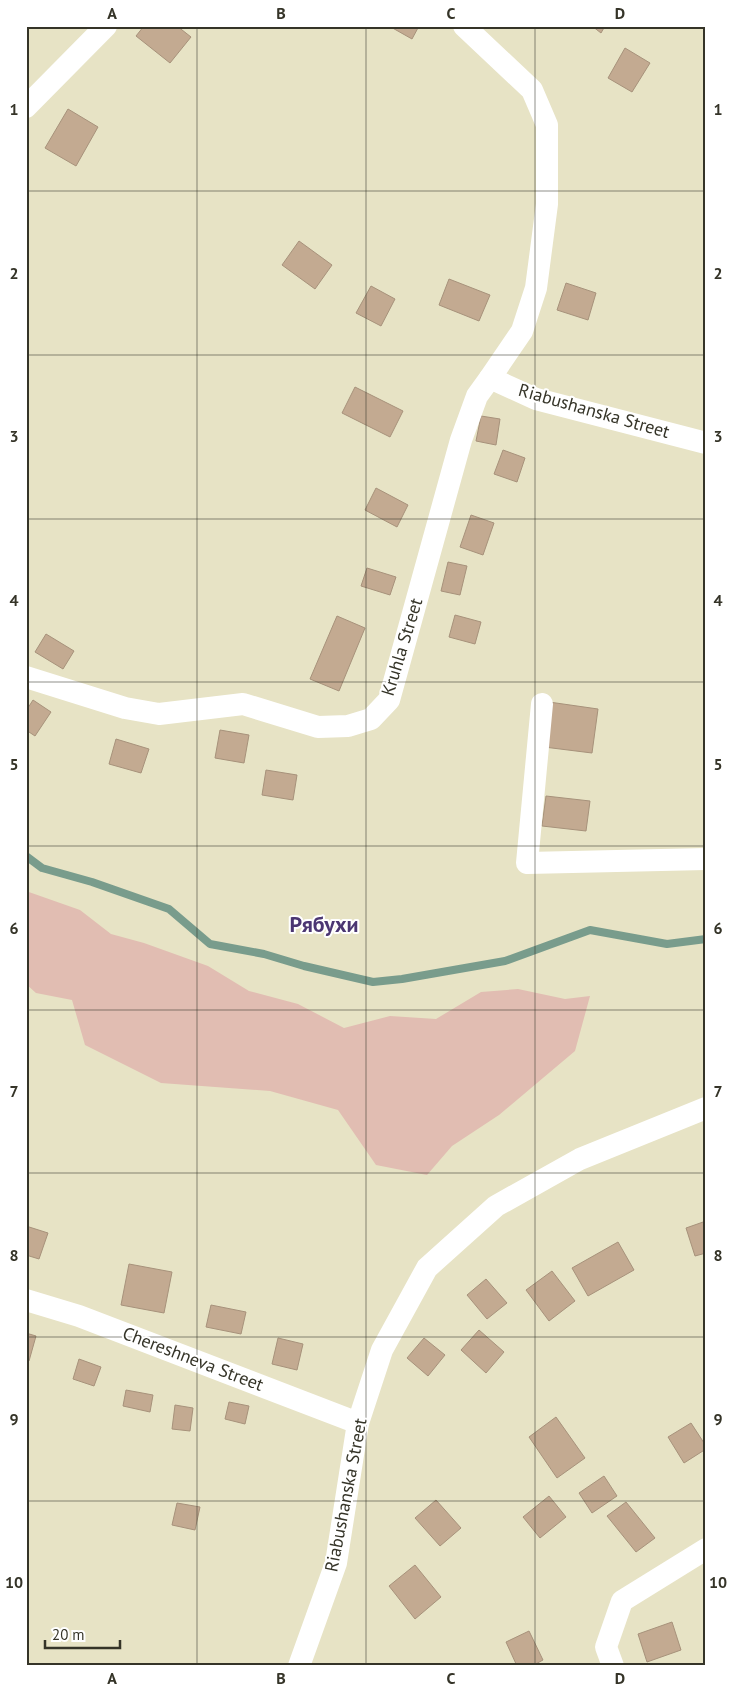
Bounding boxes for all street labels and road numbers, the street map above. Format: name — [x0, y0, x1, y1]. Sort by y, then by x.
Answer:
street label: Riabushanska Street — [516, 378, 672, 443]
street label: Kruhla Street — [376, 595, 427, 699]
street label: Chereshneva Street — [120, 1321, 267, 1396]
street label: Riabushanska Street — [319, 1416, 372, 1574]

